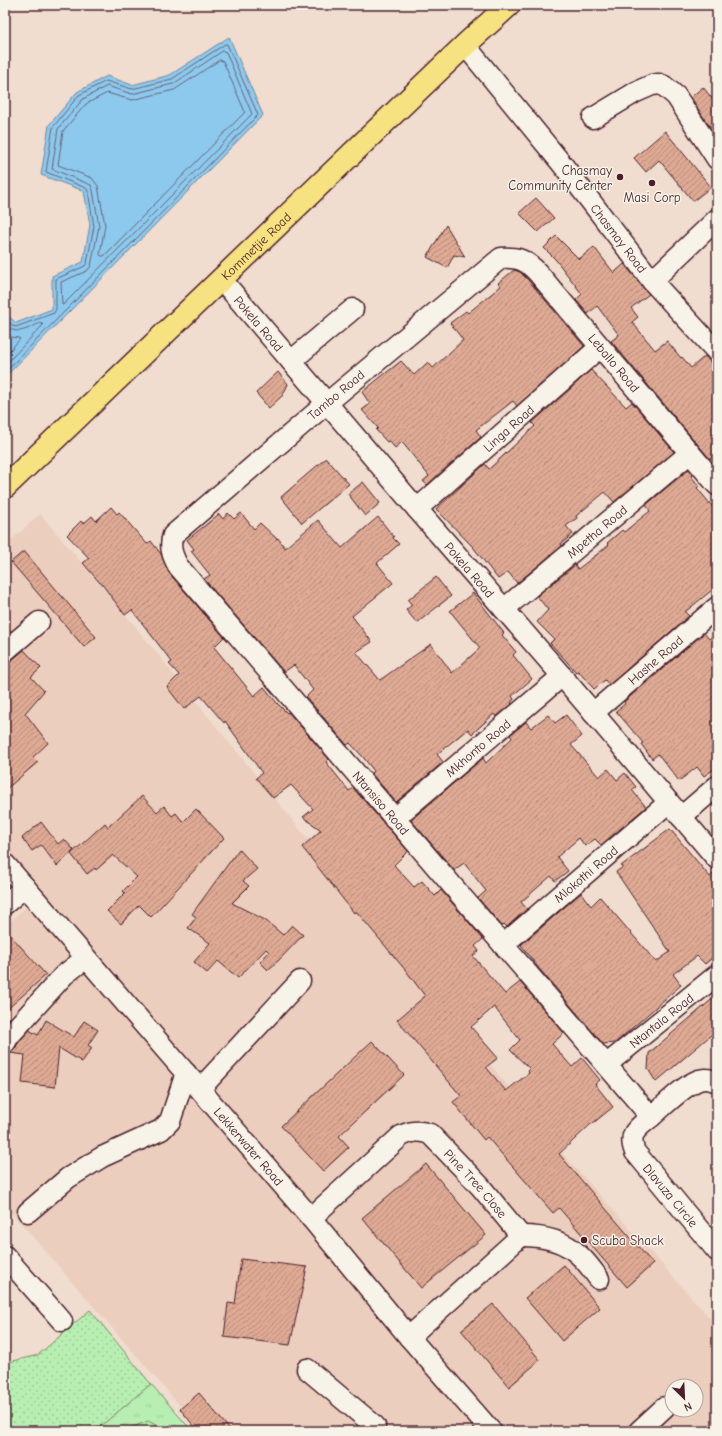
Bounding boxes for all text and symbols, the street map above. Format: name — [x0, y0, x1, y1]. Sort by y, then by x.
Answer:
place label: Chasmay Community Center — [508, 163, 613, 193]
marker: Chasmay Community Center — [615, 172, 625, 182]
marker: Masi Corp — [647, 178, 657, 188]
place label: Masi Corp — [623, 190, 681, 205]
street label: Chasmay Road — [588, 201, 650, 275]
street label: Kommetjie Road — [218, 209, 294, 283]
street label: Pokela Road — [231, 293, 287, 354]
street label: Leballo Road — [585, 331, 643, 395]
street label: Tambo Road — [305, 367, 367, 423]
street label: Linga Road — [480, 402, 537, 455]
street label: Mpetha Road — [563, 502, 630, 561]
street label: Pokela Road — [442, 539, 498, 600]
street label: Hashe Road — [625, 632, 686, 687]
street label: Mkhonto Road — [442, 716, 513, 780]
street label: Ntansiso Road — [350, 768, 413, 838]
street label: Mlokothi Road — [551, 842, 621, 906]
street label: Ntantala Road — [626, 990, 696, 1051]
street label: Lekkerwater Road — [211, 1104, 287, 1188]
street label: Pine Tree Close — [441, 1146, 511, 1221]
street label: Dlavuza Circle — [640, 1160, 702, 1230]
place label: Scuba Shack — [592, 1233, 664, 1248]
marker: Scuba Shack — [579, 1235, 589, 1245]
north arrow — [664, 1378, 704, 1418]
text: N — [682, 1399, 694, 1414]

